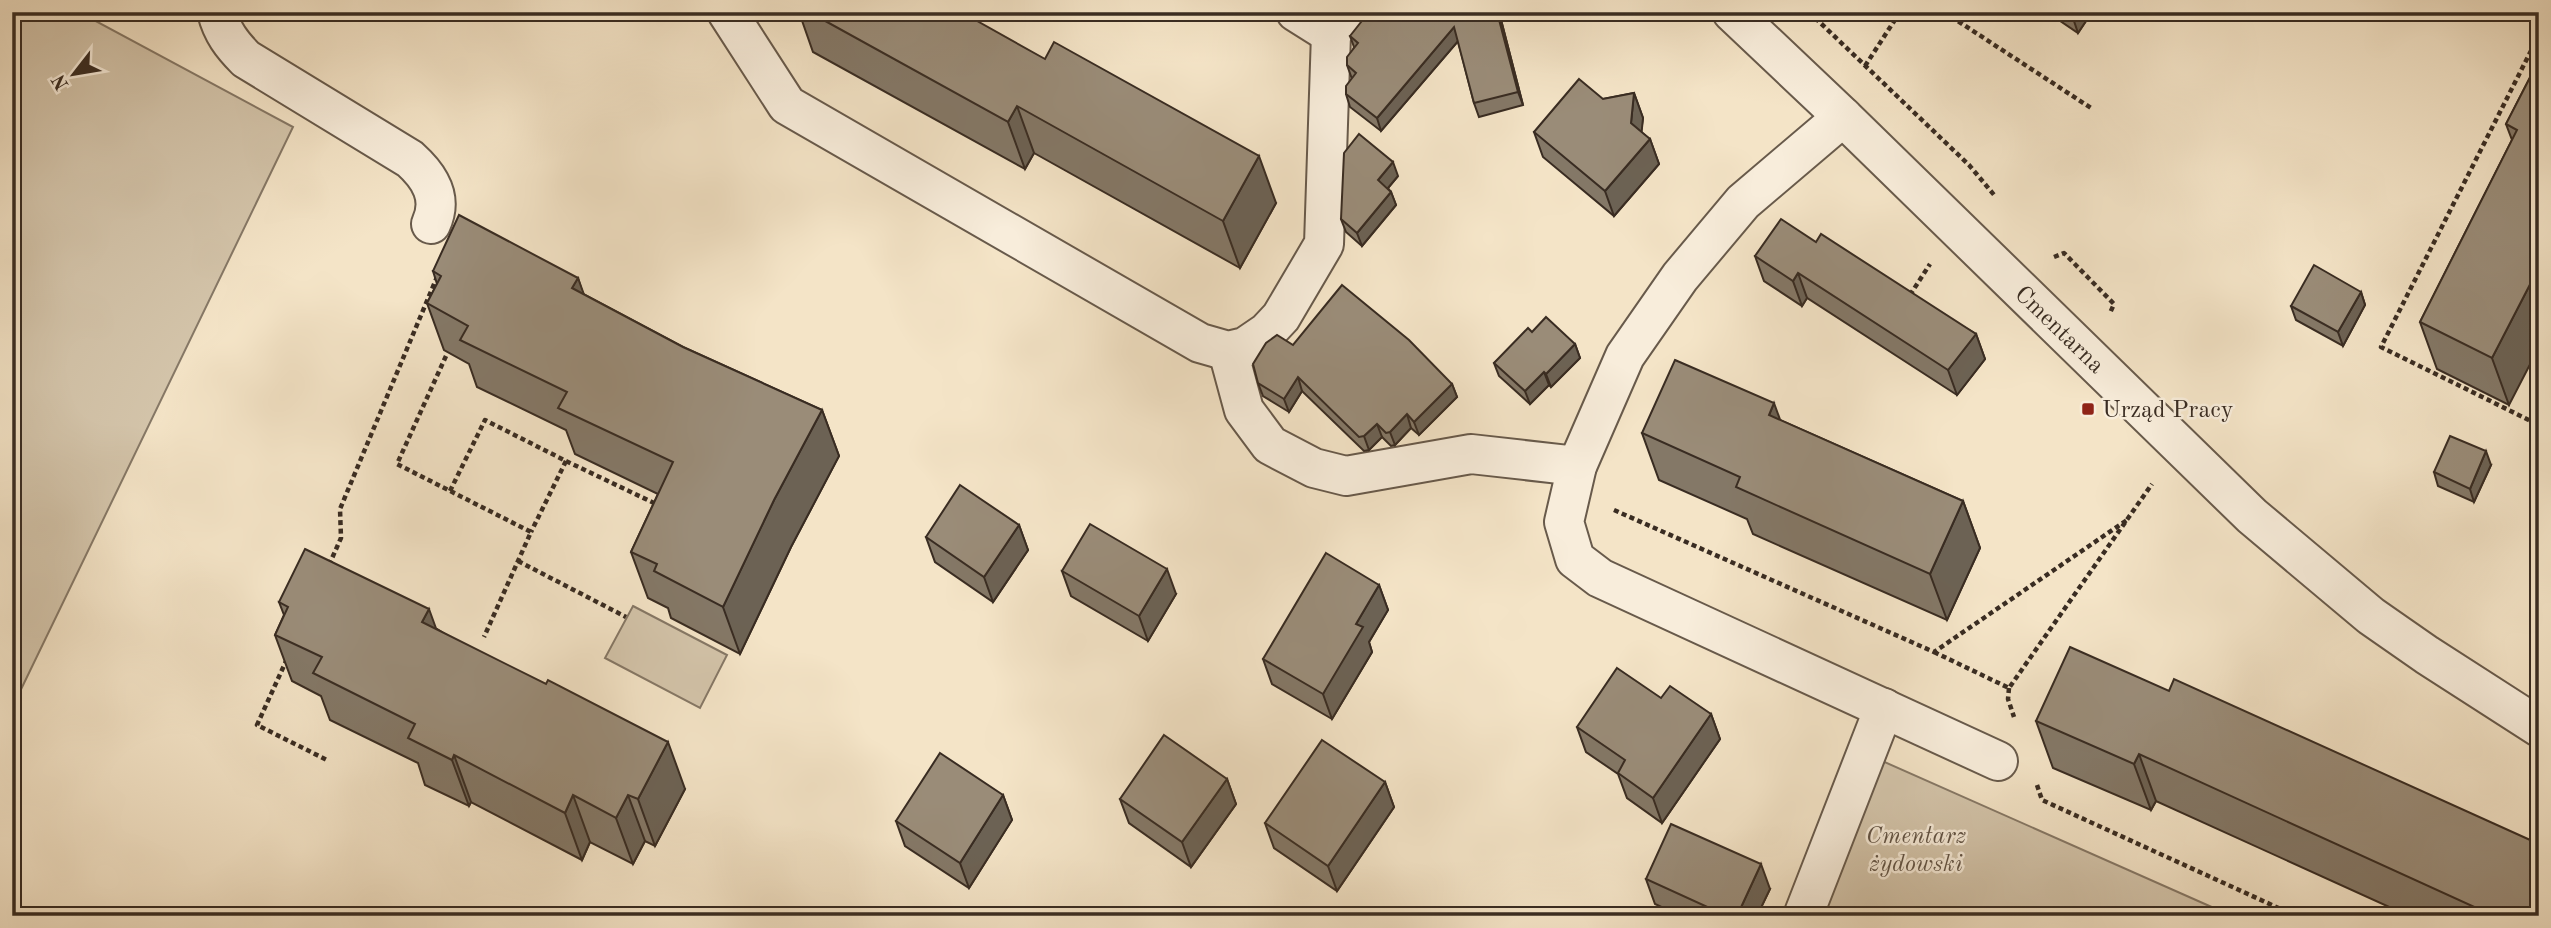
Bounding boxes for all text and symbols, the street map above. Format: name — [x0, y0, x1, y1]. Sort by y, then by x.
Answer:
north arrow — [38, 38, 108, 108]
text: N — [49, 70, 73, 93]
street label: Cmentarna — [2009, 282, 2108, 379]
place label: Urząd Pracy — [2102, 399, 2234, 423]
marker: Urząd Pracy — [2080, 401, 2096, 417]
park label: Cmentarz żydowski — [1866, 825, 1966, 877]

